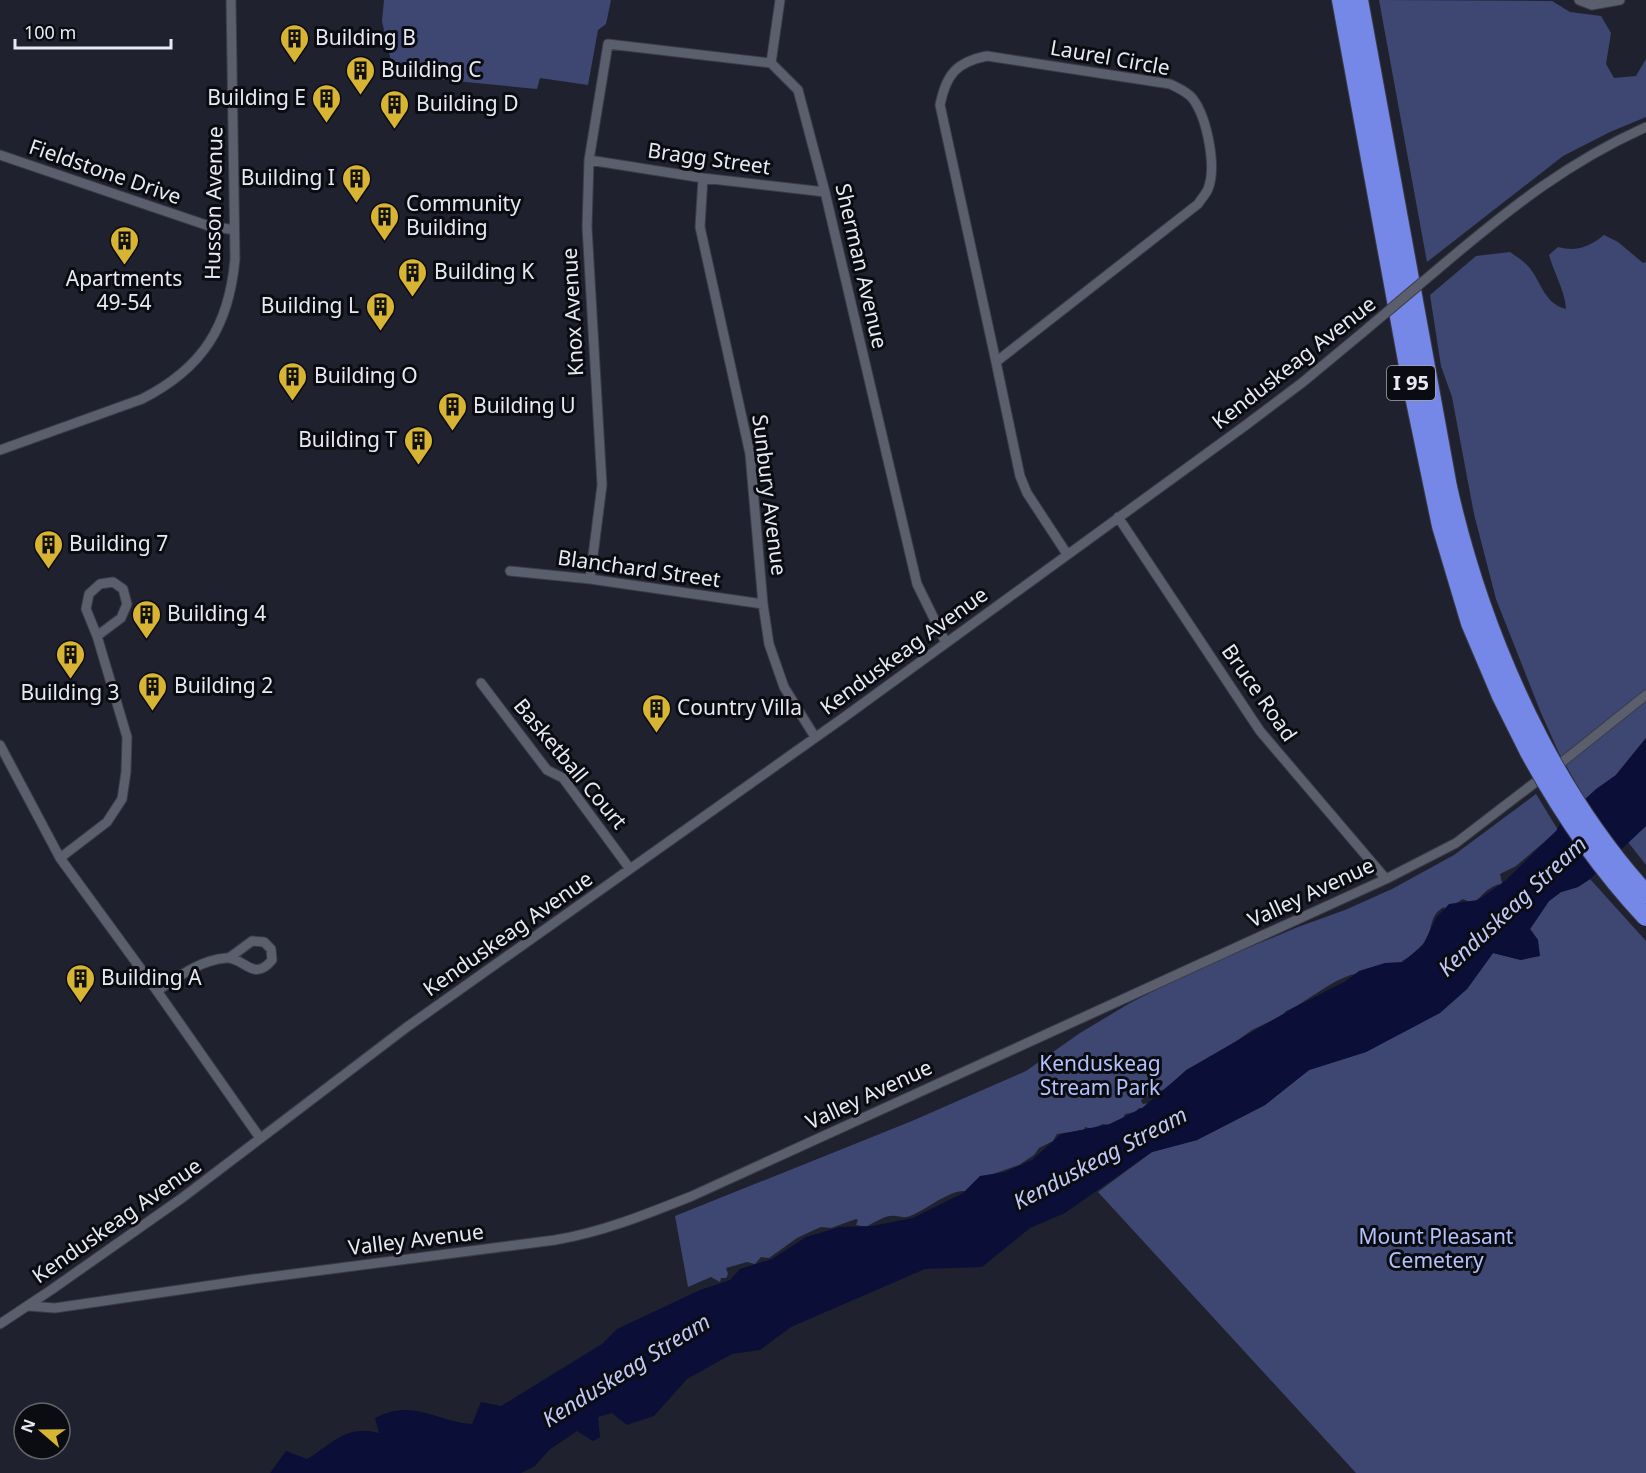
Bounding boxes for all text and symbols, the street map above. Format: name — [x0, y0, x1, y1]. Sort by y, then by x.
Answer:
scale bar — [15, 12, 171, 50]
text: 100 m — [24, 20, 76, 44]
building icon: Building B — [278, 22, 310, 64]
place label: Building B — [315, 23, 416, 51]
street label: Laurel Circle — [1048, 33, 1172, 81]
building icon: Building C — [344, 54, 376, 96]
place label: Building C — [381, 55, 481, 83]
building icon: Building E — [311, 82, 343, 124]
place label: Building E — [207, 83, 306, 111]
building icon: Building D — [379, 88, 411, 130]
place label: Building D — [416, 89, 518, 117]
street label: Husson Avenue — [198, 126, 228, 280]
street label: Fieldstone Drive — [26, 132, 185, 210]
street label: Bragg Street — [646, 136, 773, 181]
building icon: Building I — [340, 162, 372, 204]
place label: Building I — [241, 163, 335, 191]
street label: Sherman Avenue — [829, 180, 895, 351]
place label: Community Building — [406, 189, 521, 241]
building icon: Community Building — [369, 200, 401, 242]
building icon: Apartments 49-54 — [108, 224, 140, 266]
street label: Knox Avenue — [555, 247, 589, 377]
building icon: Building K — [397, 256, 429, 298]
place label: Building K — [434, 257, 534, 285]
place label: Apartments 49-54 — [66, 264, 182, 316]
street label: Kenduskeag Avenue — [1206, 289, 1381, 435]
building icon: Building L — [364, 290, 396, 332]
place label: Building L — [261, 291, 359, 319]
building icon: Building O — [277, 360, 309, 402]
place label: Building O — [314, 361, 418, 389]
road number: I 95 — [1387, 366, 1435, 400]
building icon: Building U — [436, 390, 468, 432]
place label: Building U — [473, 391, 576, 419]
street label: Sunbury Avenue — [746, 413, 794, 577]
building icon: Building T — [402, 424, 434, 466]
place label: Building T — [298, 425, 397, 453]
building icon: Building 7 — [32, 528, 64, 570]
place label: Building 7 — [69, 529, 168, 557]
street label: Blanchard Street — [556, 543, 723, 593]
street label: Kenduskeag Avenue — [814, 580, 993, 721]
building icon: Building 4 — [130, 598, 162, 640]
place label: Building 4 — [167, 599, 266, 627]
building icon: Building 3 — [54, 638, 86, 680]
street label: Bruce Road — [1216, 638, 1304, 747]
building icon: Building 2 — [137, 670, 169, 712]
place label: Building 2 — [174, 671, 273, 699]
place label: Building 3 — [20, 678, 120, 706]
street label: Basketball Court — [508, 692, 634, 835]
building icon: Country Villa — [640, 692, 672, 734]
place label: Country Villa — [677, 693, 802, 721]
water label: Kenduskeag Stream — [1431, 829, 1592, 982]
street label: Valley Avenue — [1243, 851, 1378, 934]
street label: Kenduskeag Avenue — [417, 864, 598, 1002]
building icon: Building A — [64, 962, 96, 1004]
place label: Building A — [101, 963, 202, 991]
park label: Kenduskeag Stream Park — [1039, 1049, 1161, 1101]
street label: Valley Avenue — [801, 1053, 936, 1136]
water label: Kenduskeag Stream — [1007, 1099, 1192, 1216]
street label: Kenduskeag Avenue — [26, 1151, 207, 1289]
street label: Valley Avenue — [347, 1217, 485, 1261]
park label: Mount Pleasant Cemetery — [1359, 1222, 1514, 1274]
water label: Kenduskeag Stream — [536, 1305, 715, 1433]
north arrow — [12, 1401, 72, 1461]
text: N — [15, 1416, 40, 1436]

